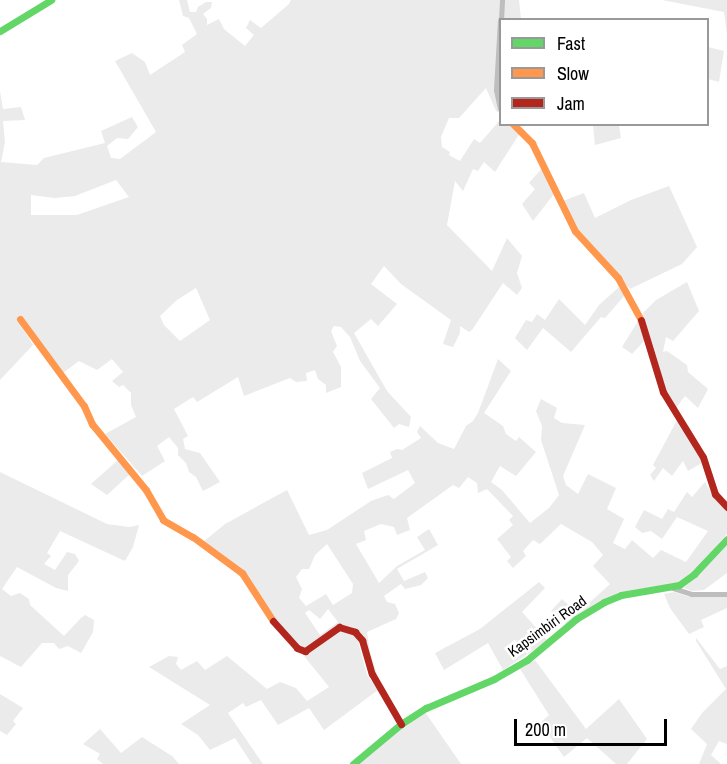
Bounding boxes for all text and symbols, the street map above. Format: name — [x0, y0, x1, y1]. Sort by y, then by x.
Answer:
legend — [499, 18, 709, 126]
text: Fast — [557, 31, 585, 56]
text: Slow — [557, 61, 589, 86]
text: Jam — [557, 91, 585, 116]
street label: Kapsimbiri Road — [504, 592, 590, 660]
scale bar — [517, 707, 670, 745]
text: 200 m — [525, 717, 566, 742]

